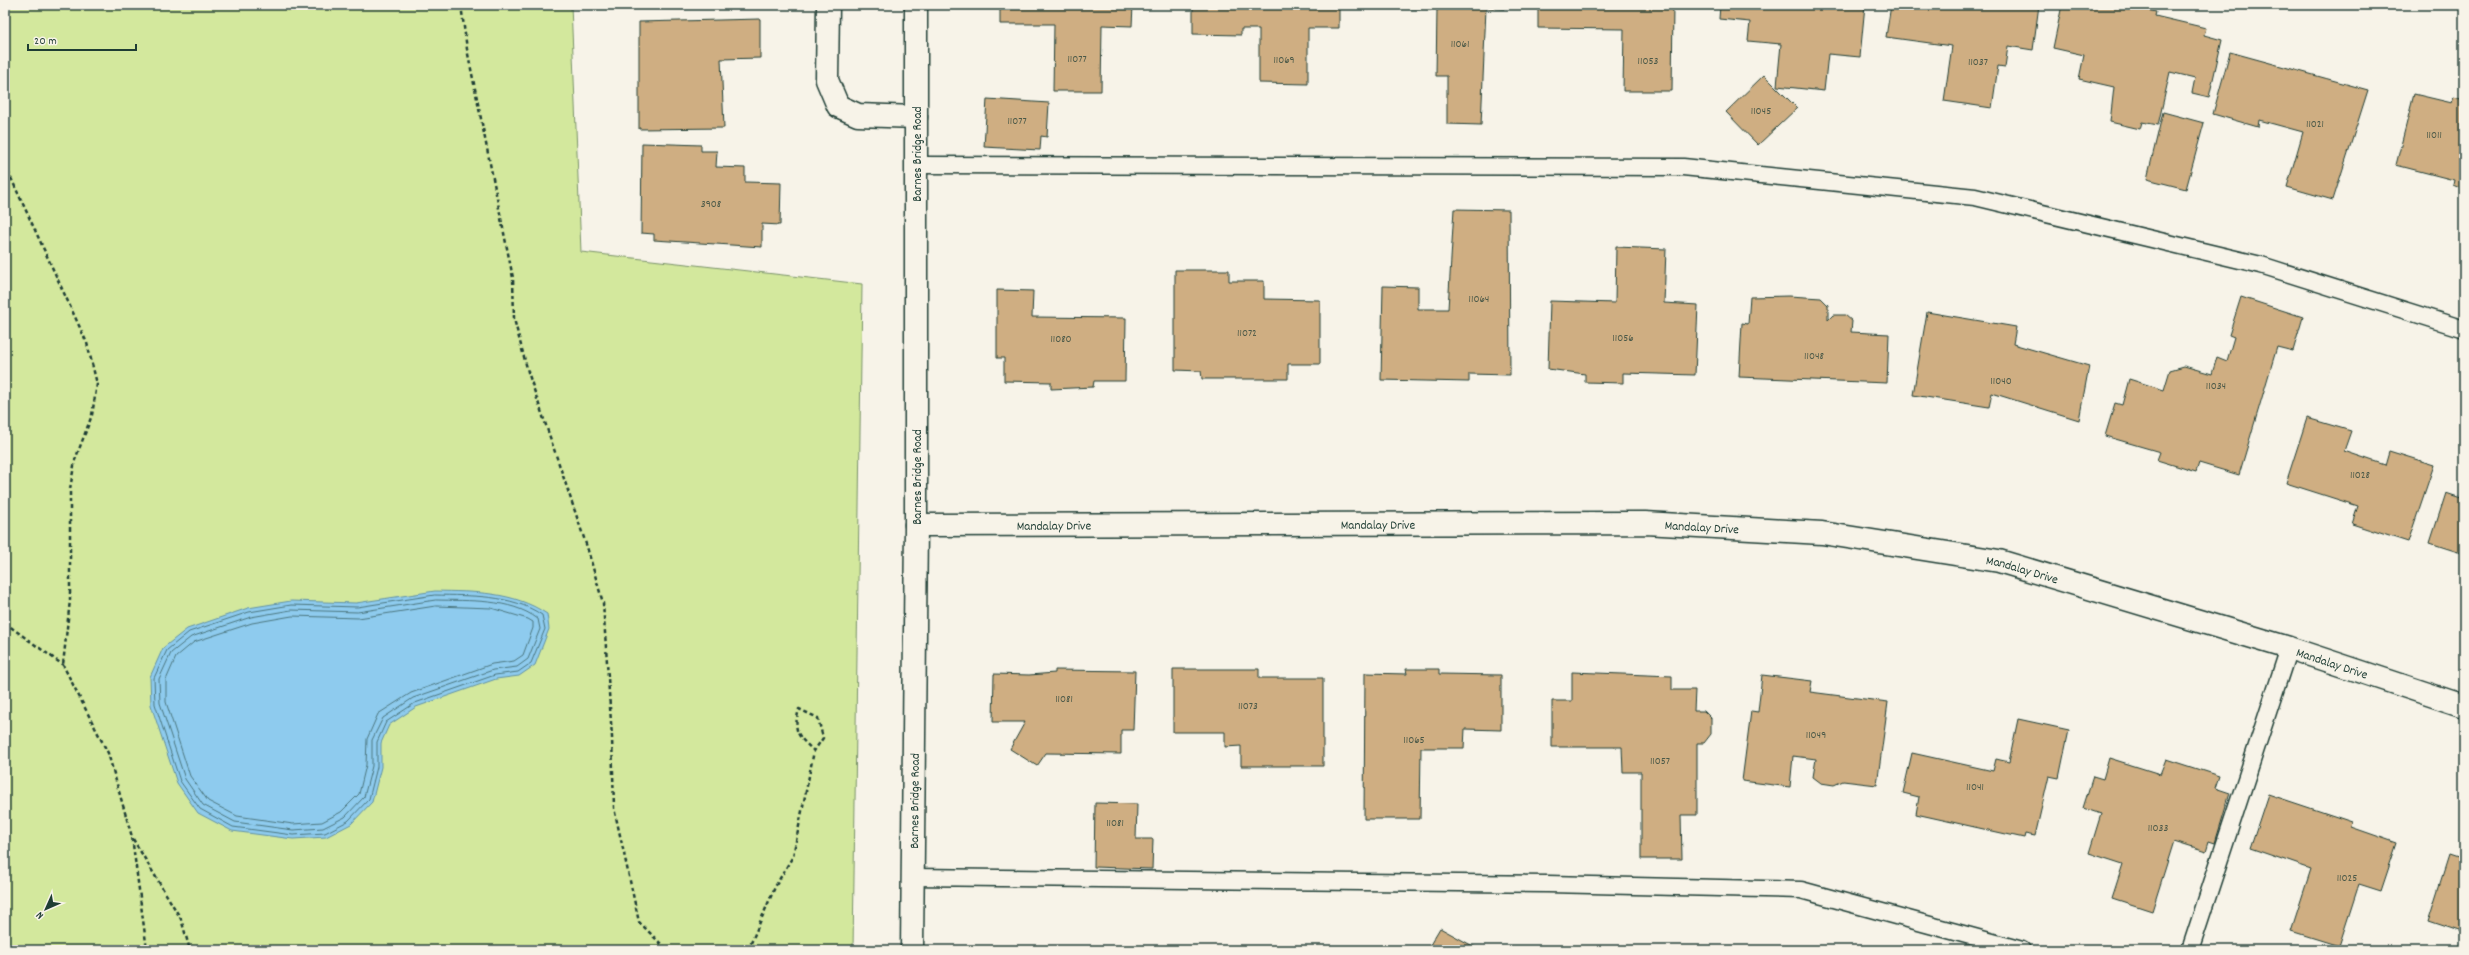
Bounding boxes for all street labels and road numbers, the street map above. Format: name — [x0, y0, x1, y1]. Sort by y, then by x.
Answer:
street label: Barnes Bridge Road — [909, 106, 928, 202]
street label: Barnes Bridge Road — [909, 429, 928, 525]
street label: Mandalay Drive — [1341, 517, 1416, 536]
street label: Mandalay Drive — [1664, 517, 1740, 540]
street label: Mandalay Drive — [1017, 518, 1092, 537]
street label: Mandalay Drive — [1985, 552, 2060, 590]
street label: Mandalay Drive — [2293, 644, 2370, 686]
street label: Barnes Bridge Road — [906, 753, 926, 849]

